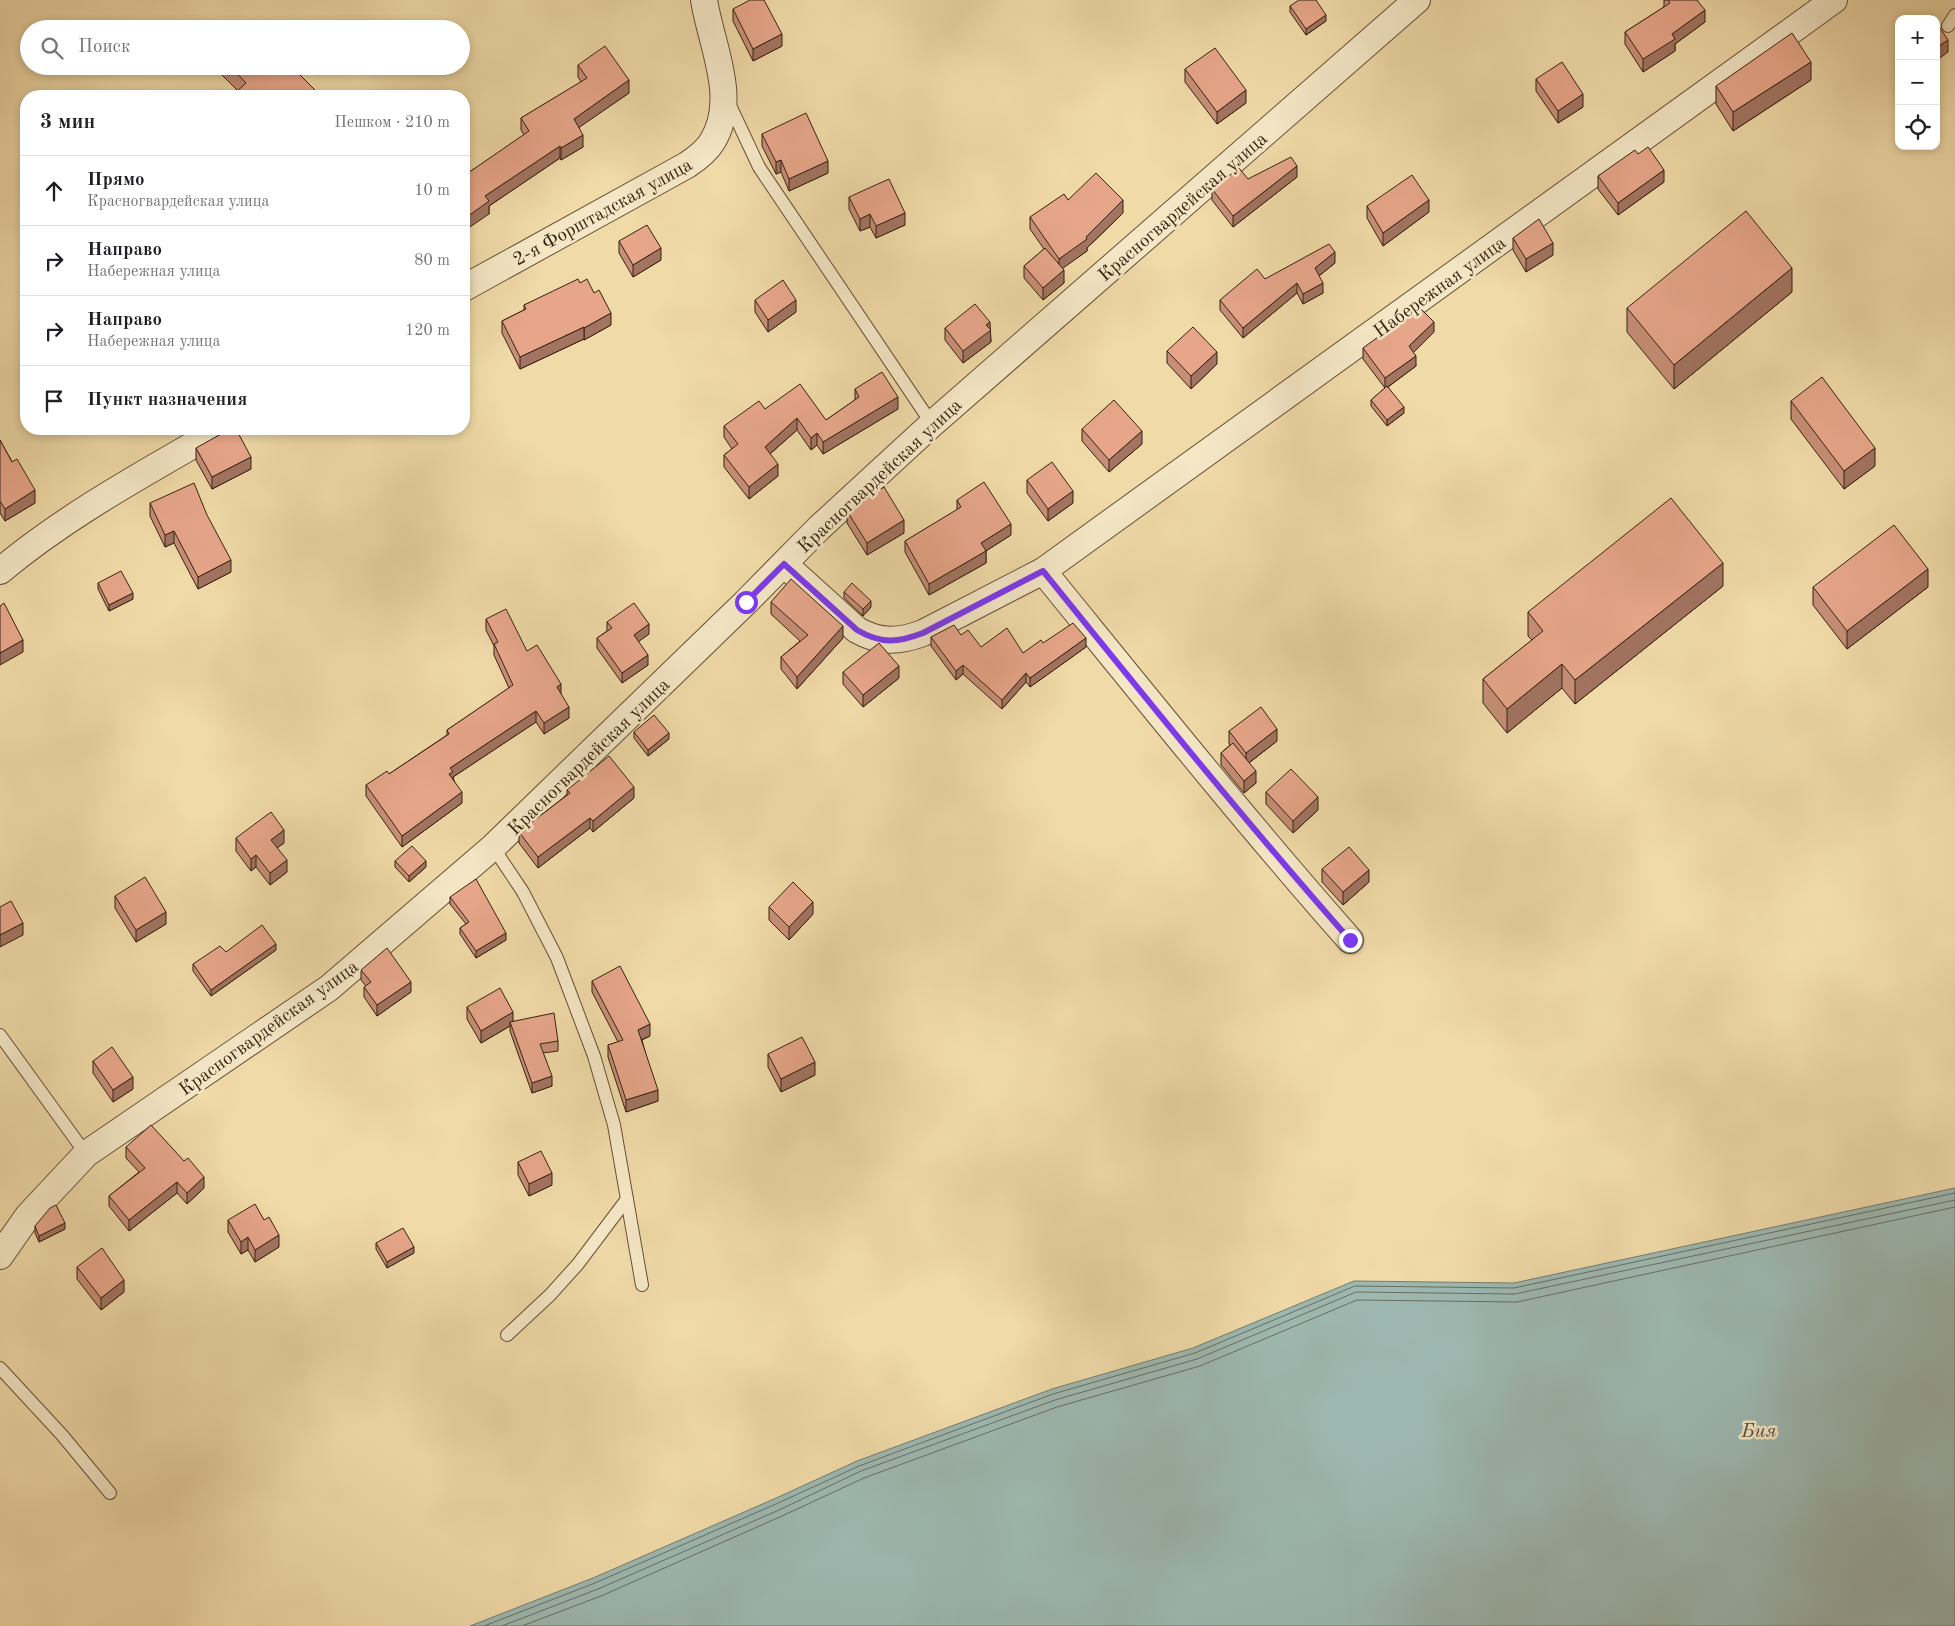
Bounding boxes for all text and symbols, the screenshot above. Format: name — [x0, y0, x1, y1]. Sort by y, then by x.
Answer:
map controls — [1895, 15, 1940, 150]
button: + — [1895, 15, 1940, 60]
search box — [20, 20, 470, 75]
icon: search — [38, 34, 66, 62]
text: Поиск — [78, 38, 130, 57]
button: − — [1895, 60, 1940, 105]
button: locate — [1895, 105, 1940, 150]
text: 3 мин — [40, 112, 95, 133]
text: Пешком · 210 m — [334, 115, 450, 131]
street label: Красногвардейская улица — [1096, 129, 1272, 286]
street label: 2-я Форштадская улица — [510, 156, 697, 270]
text: Прямо — [87, 171, 145, 190]
icon: ahead — [40, 177, 68, 205]
text: 10 m — [414, 183, 450, 199]
text: Красногвардейская улица — [87, 194, 269, 210]
street label: Набережная улица — [1371, 233, 1511, 342]
text: Направо — [87, 241, 162, 260]
icon: right — [40, 247, 68, 275]
text: 80 m — [414, 253, 450, 269]
text: Набережная улица — [87, 264, 220, 280]
text: Направо — [87, 311, 162, 330]
icon: right — [40, 317, 68, 345]
text: 120 m — [405, 323, 450, 339]
text: Набережная улица — [87, 334, 220, 350]
icon: arrive — [40, 387, 68, 415]
text: Пункт назначения — [87, 391, 247, 410]
street label: Красногвардейская улица — [795, 396, 967, 558]
route start — [735, 591, 758, 614]
street label: Красногвардейская улица — [505, 675, 675, 840]
route end — [1339, 929, 1362, 952]
street label: Красногвардейская улица — [176, 957, 363, 1100]
water label: Бия — [1740, 1422, 1777, 1442]

